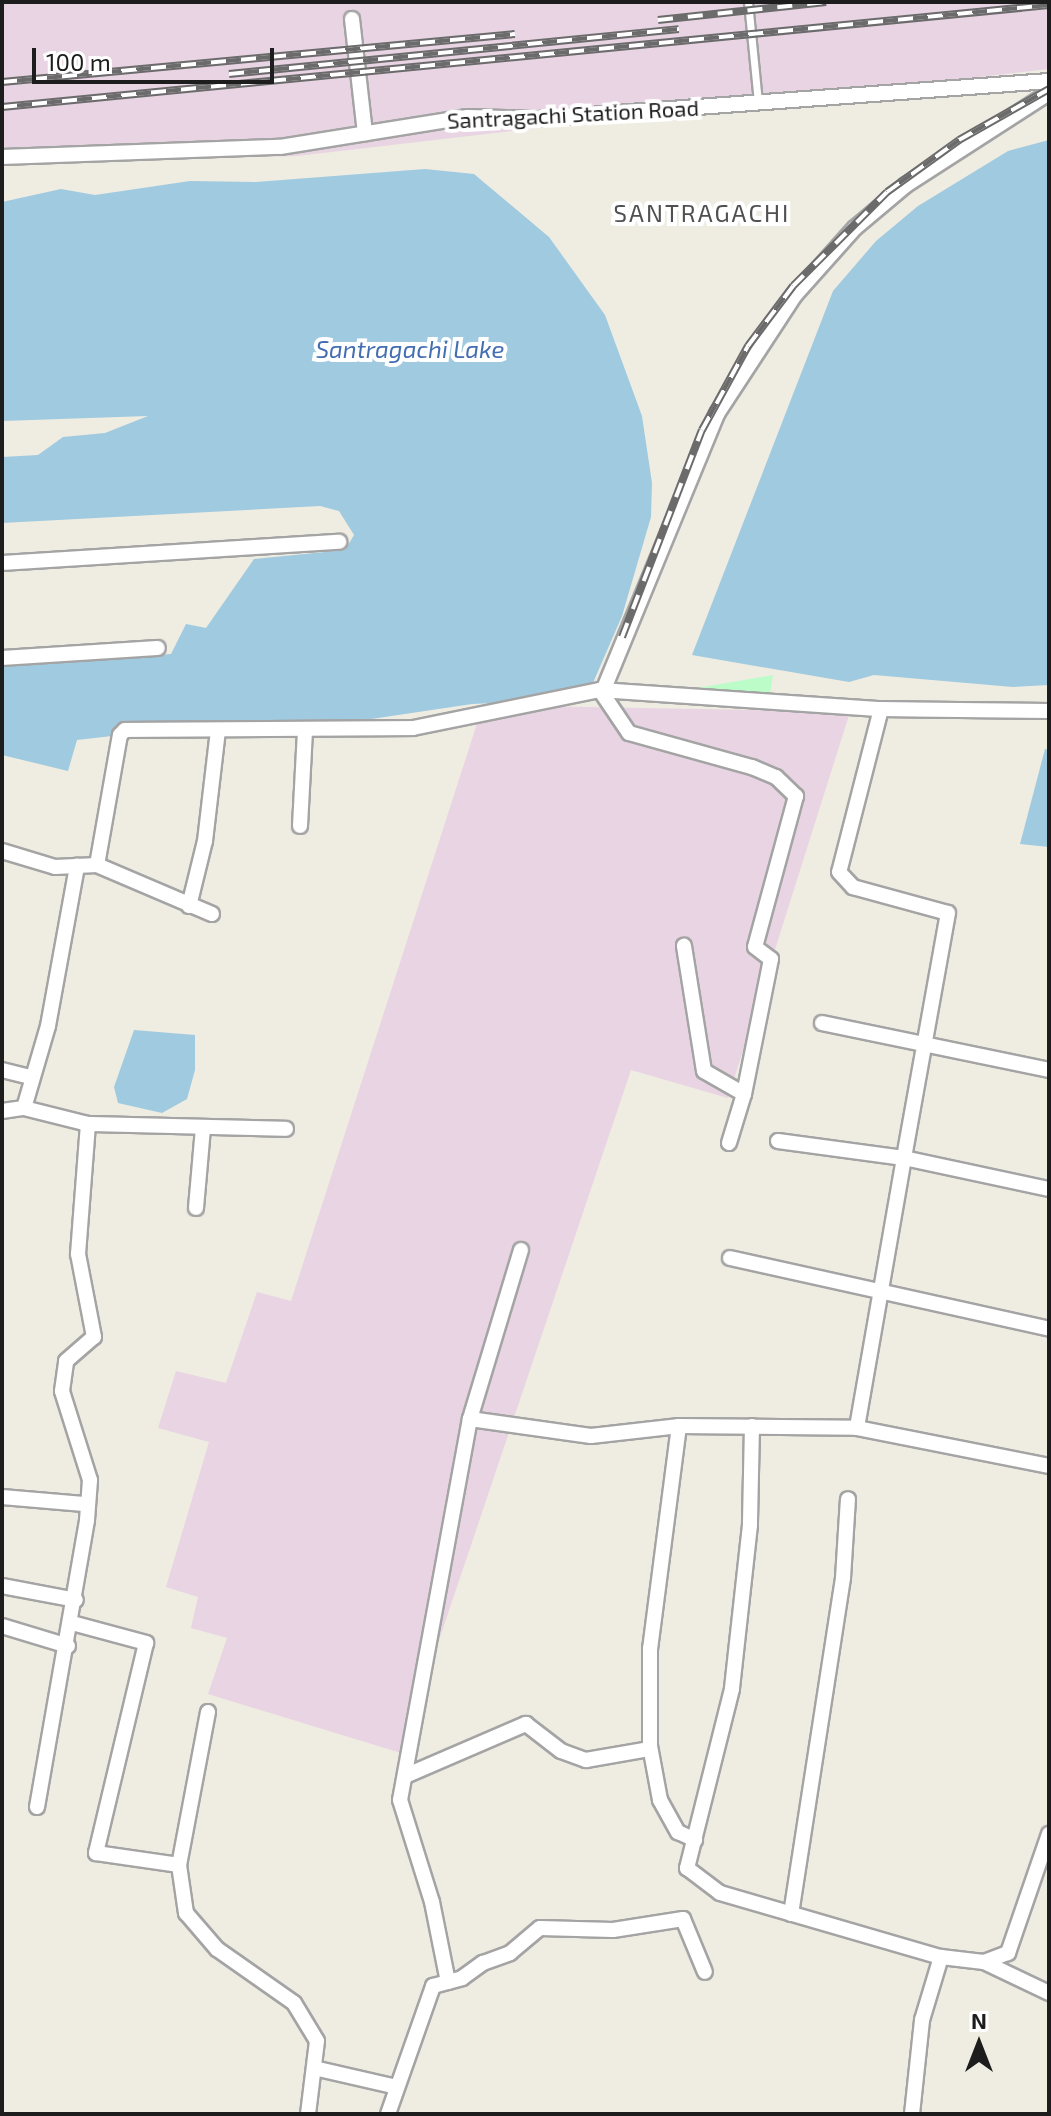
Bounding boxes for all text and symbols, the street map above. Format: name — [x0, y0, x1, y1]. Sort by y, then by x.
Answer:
scale bar — [36, 32, 278, 82]
text: 100 m — [46, 47, 111, 76]
street label: Santragachi Station Road — [446, 94, 700, 134]
district label: SANTRAGACHI — [614, 199, 790, 227]
water label: Santragachi Lake — [316, 335, 504, 363]
north arrow — [939, 2004, 1019, 2084]
text: N — [971, 2007, 987, 2033]

